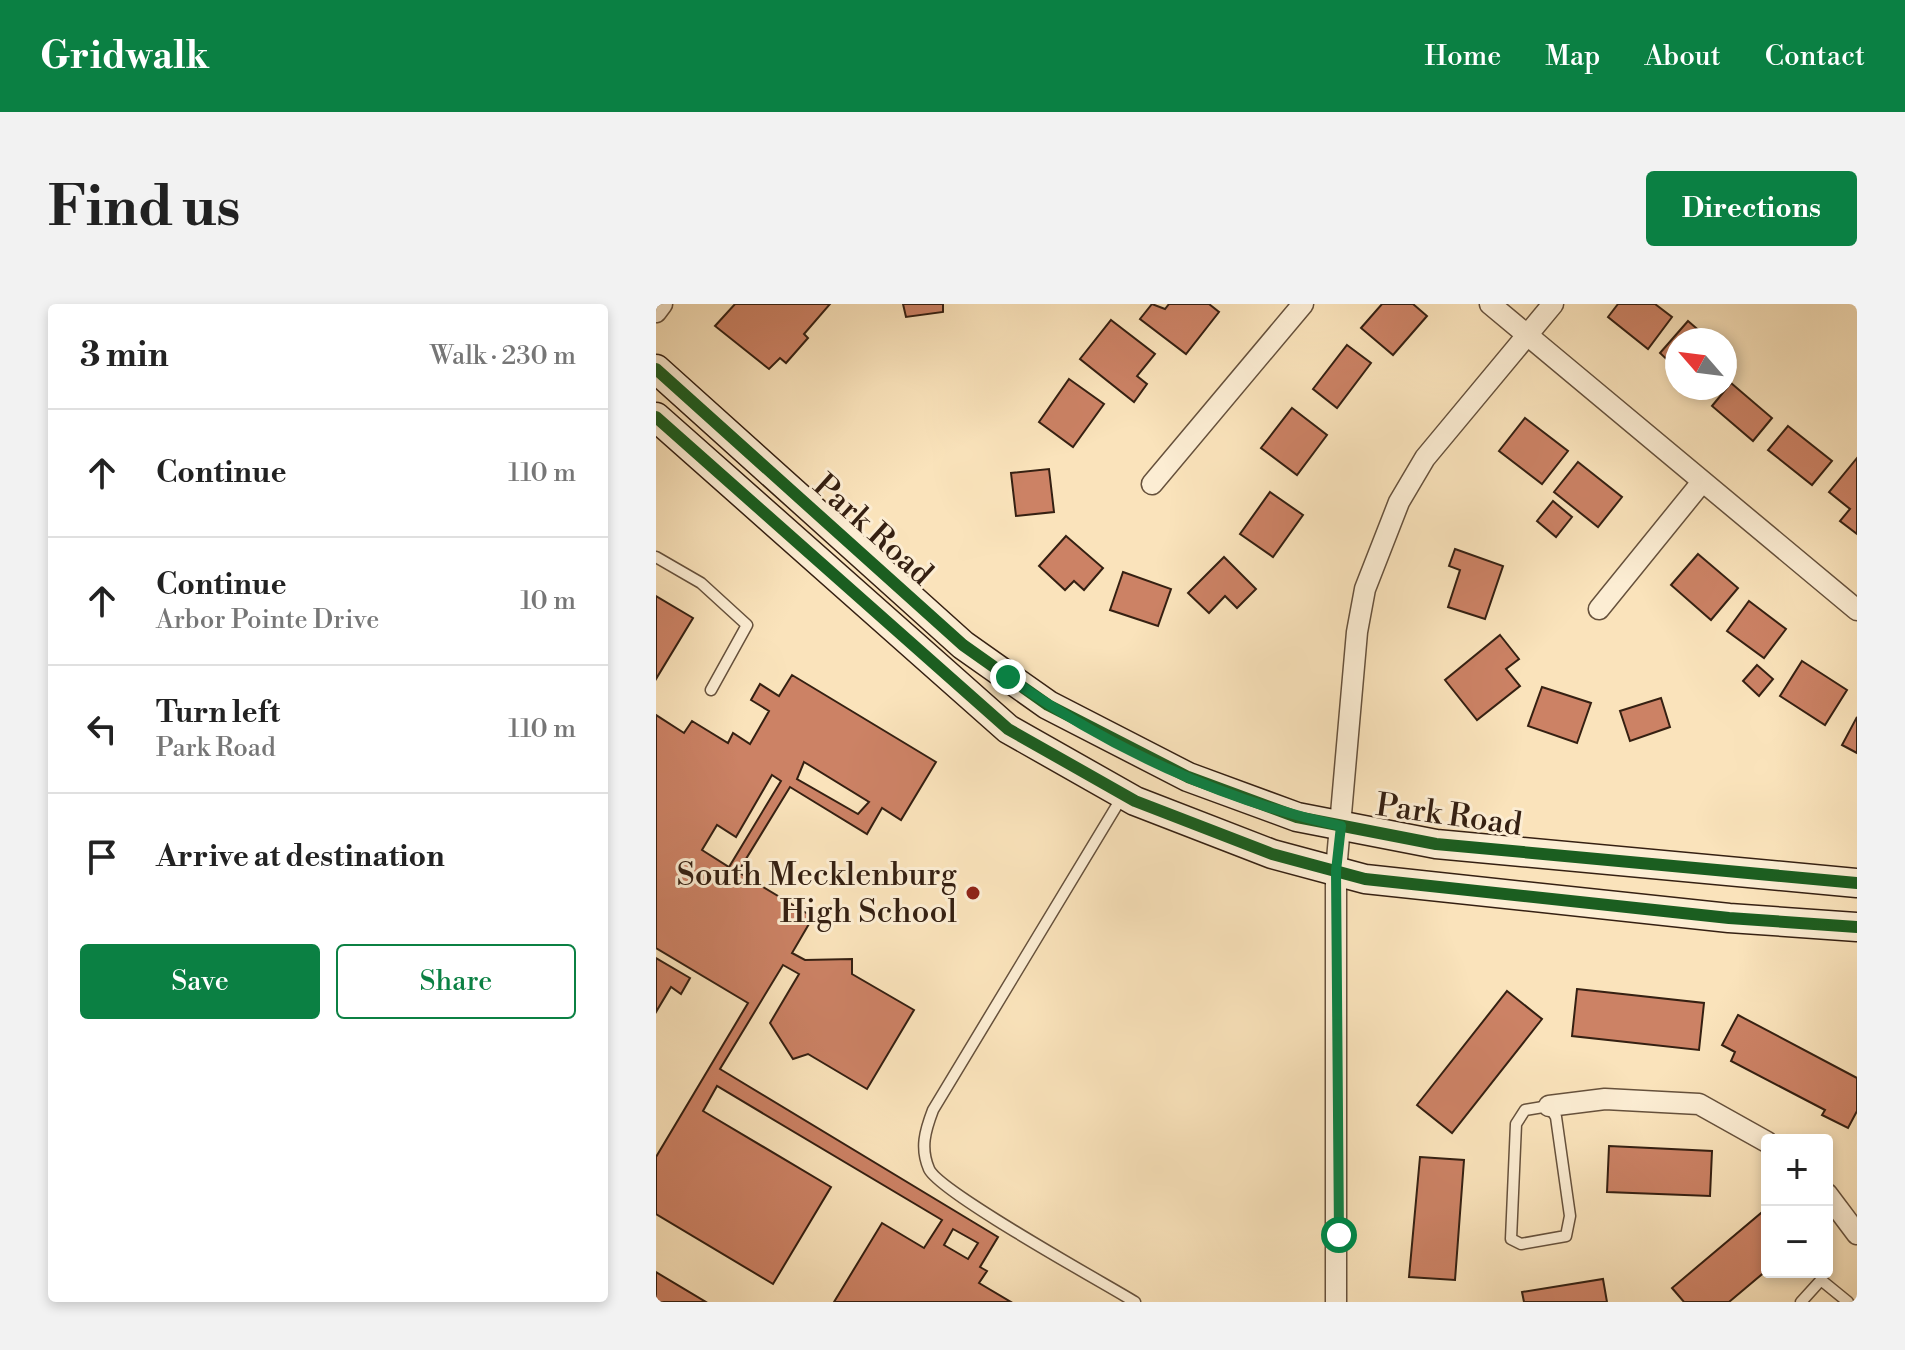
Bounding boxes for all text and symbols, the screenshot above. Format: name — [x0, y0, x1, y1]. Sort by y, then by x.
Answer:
text: Gridwalk — [40, 33, 209, 80]
text: Home — [1425, 39, 1501, 74]
text: Map — [1545, 39, 1600, 74]
text: About — [1644, 39, 1721, 74]
text: Contact — [1765, 39, 1865, 74]
button: Directions — [1646, 171, 1857, 246]
text: Find us — [48, 173, 241, 243]
north arrow — [1665, 328, 1737, 400]
text: 3 min — [80, 335, 169, 377]
text: Walk · 230 m — [430, 340, 576, 372]
icon: ahead — [80, 451, 124, 495]
text: Continue — [156, 454, 287, 492]
text: 110 m — [508, 457, 576, 489]
street label: Park Road — [805, 466, 941, 594]
text: Continue — [156, 566, 287, 604]
icon: ahead — [80, 579, 124, 623]
text: 10 m — [520, 585, 576, 617]
text: Arbor Pointe Drive — [156, 604, 379, 636]
route end — [990, 659, 1026, 695]
text: Turn left — [156, 694, 280, 732]
icon: left — [80, 707, 124, 751]
text: 110 m — [508, 713, 576, 745]
text: Park Road — [156, 732, 276, 764]
street label: Park Road — [1373, 785, 1525, 845]
icon: arrive — [80, 835, 124, 879]
text: Arrive at destination — [156, 838, 445, 876]
place label: South Mecklenburg High School — [676, 855, 958, 932]
marker: South Mecklenburg High School — [964, 884, 982, 902]
button: Save — [80, 944, 320, 1019]
button: Share — [336, 944, 576, 1019]
map controls — [1761, 1134, 1833, 1278]
button: + — [1761, 1134, 1833, 1206]
button: − — [1761, 1206, 1833, 1278]
route start — [1321, 1217, 1357, 1253]

